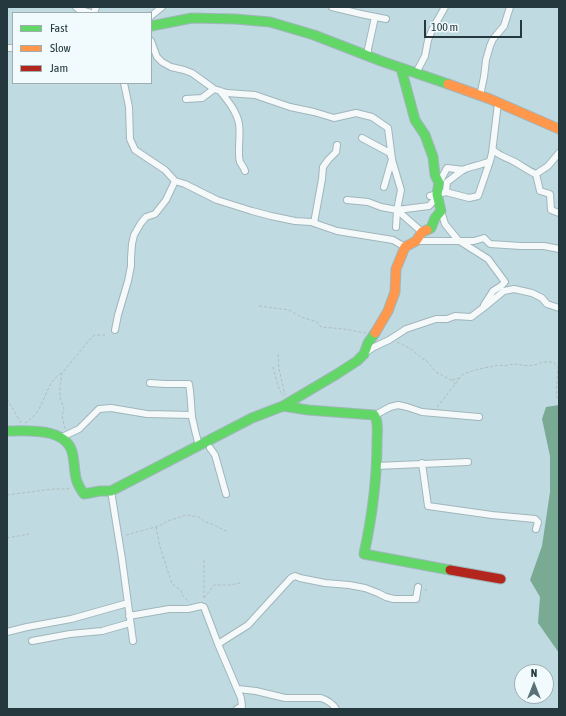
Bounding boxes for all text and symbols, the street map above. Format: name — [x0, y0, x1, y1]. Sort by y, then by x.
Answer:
legend — [12, 12, 152, 84]
scale bar — [426, 12, 524, 38]
text: 100 m — [431, 20, 458, 34]
text: Fast — [50, 21, 68, 35]
text: Slow — [50, 41, 71, 55]
text: Jam — [50, 61, 68, 75]
north arrow — [514, 664, 554, 704]
text: N — [531, 667, 537, 679]

